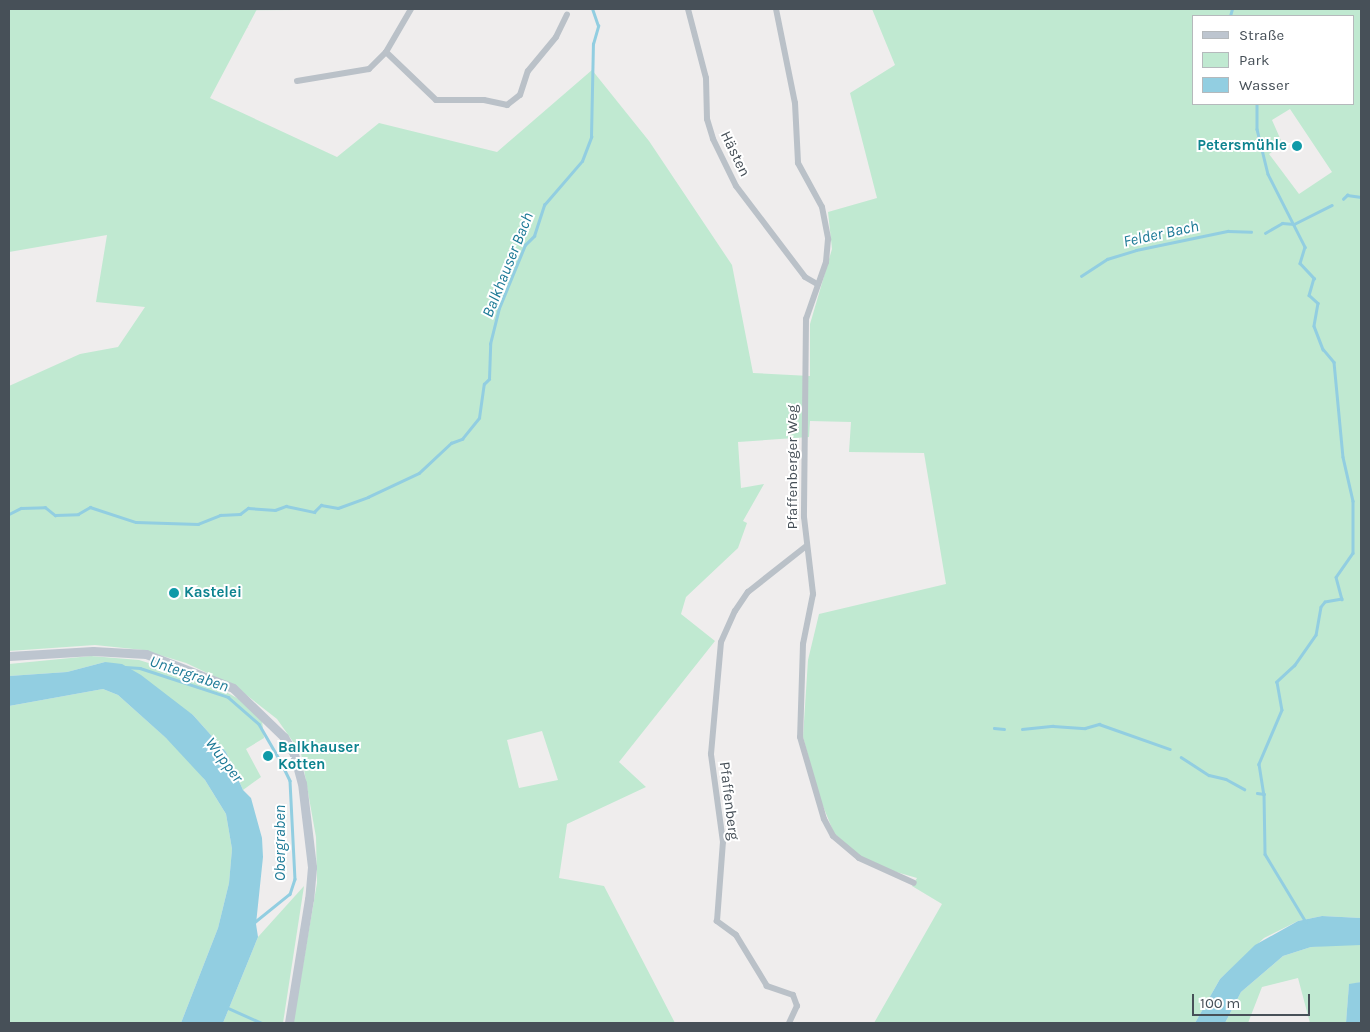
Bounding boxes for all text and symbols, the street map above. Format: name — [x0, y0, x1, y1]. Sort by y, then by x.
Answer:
legend — [1192, 15, 1355, 105]
text: Straße — [1239, 26, 1284, 44]
text: Park — [1239, 51, 1269, 69]
text: Wasser — [1239, 76, 1289, 94]
street label: Hästen — [716, 128, 754, 180]
place label: Petersmühle — [1197, 137, 1287, 155]
marker: Petersmühle — [1291, 140, 1303, 152]
water label: Balkhauser Bach — [478, 210, 538, 320]
water label: Felder Bach — [1122, 217, 1200, 251]
street label: Pfaffenberger Weg — [784, 405, 802, 529]
place label: Kastelei — [184, 584, 242, 602]
marker: Kastelei — [168, 587, 180, 599]
water label: Untergraben — [147, 652, 231, 696]
water label: Wupper — [201, 734, 247, 786]
place label: Balkhauser Kotten — [278, 738, 359, 773]
marker: Balkhauser Kotten — [262, 750, 274, 762]
street label: Pfaffenberg — [715, 761, 743, 841]
water label: Obergraben — [270, 805, 290, 881]
scale bar — [1195, 984, 1312, 1016]
text: 100 m — [1200, 994, 1240, 1012]

